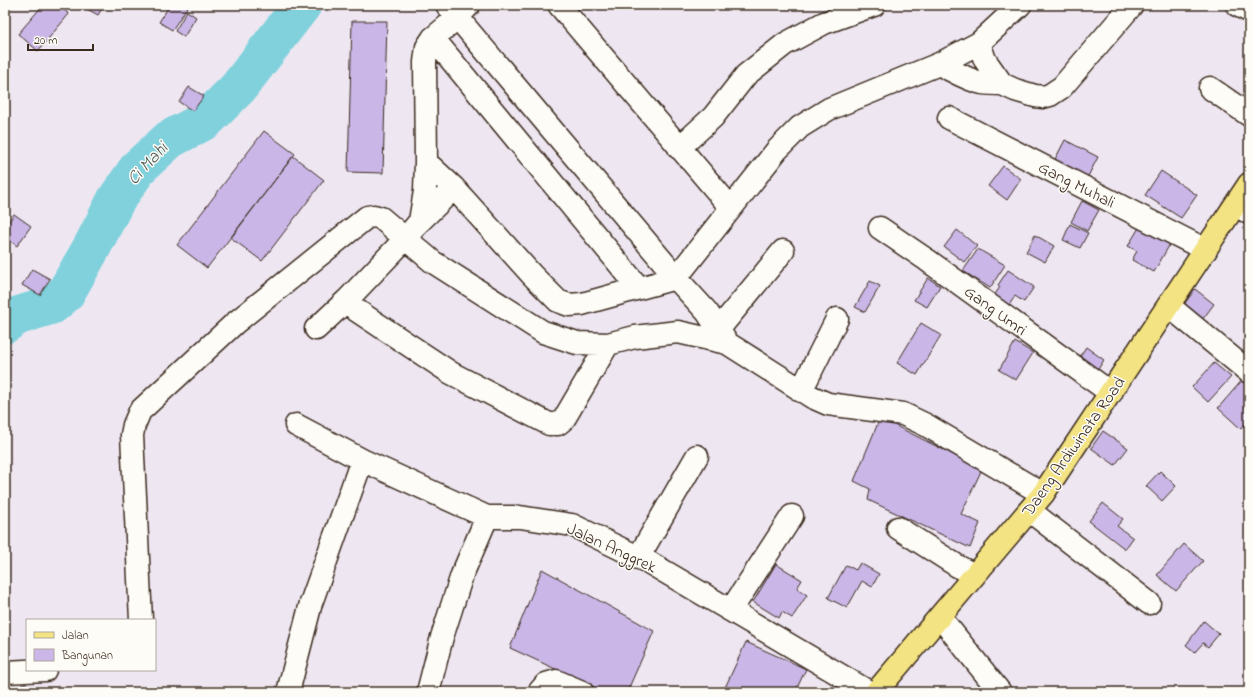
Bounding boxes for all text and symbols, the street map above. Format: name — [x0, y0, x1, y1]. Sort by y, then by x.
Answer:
scale bar — [28, 26, 93, 52]
text: 20 m — [34, 32, 57, 50]
water label: Ci Mahi — [122, 136, 176, 192]
street label: Gang Muhali — [1033, 155, 1119, 217]
street label: Gang Umri — [957, 280, 1032, 344]
street label: Daeng Ardiwinata Road — [1016, 371, 1134, 524]
street label: Jalan Anggrek — [561, 517, 661, 582]
legend — [26, 619, 156, 671]
text: Jalan — [62, 627, 89, 645]
text: Bangunan — [61, 647, 113, 666]

